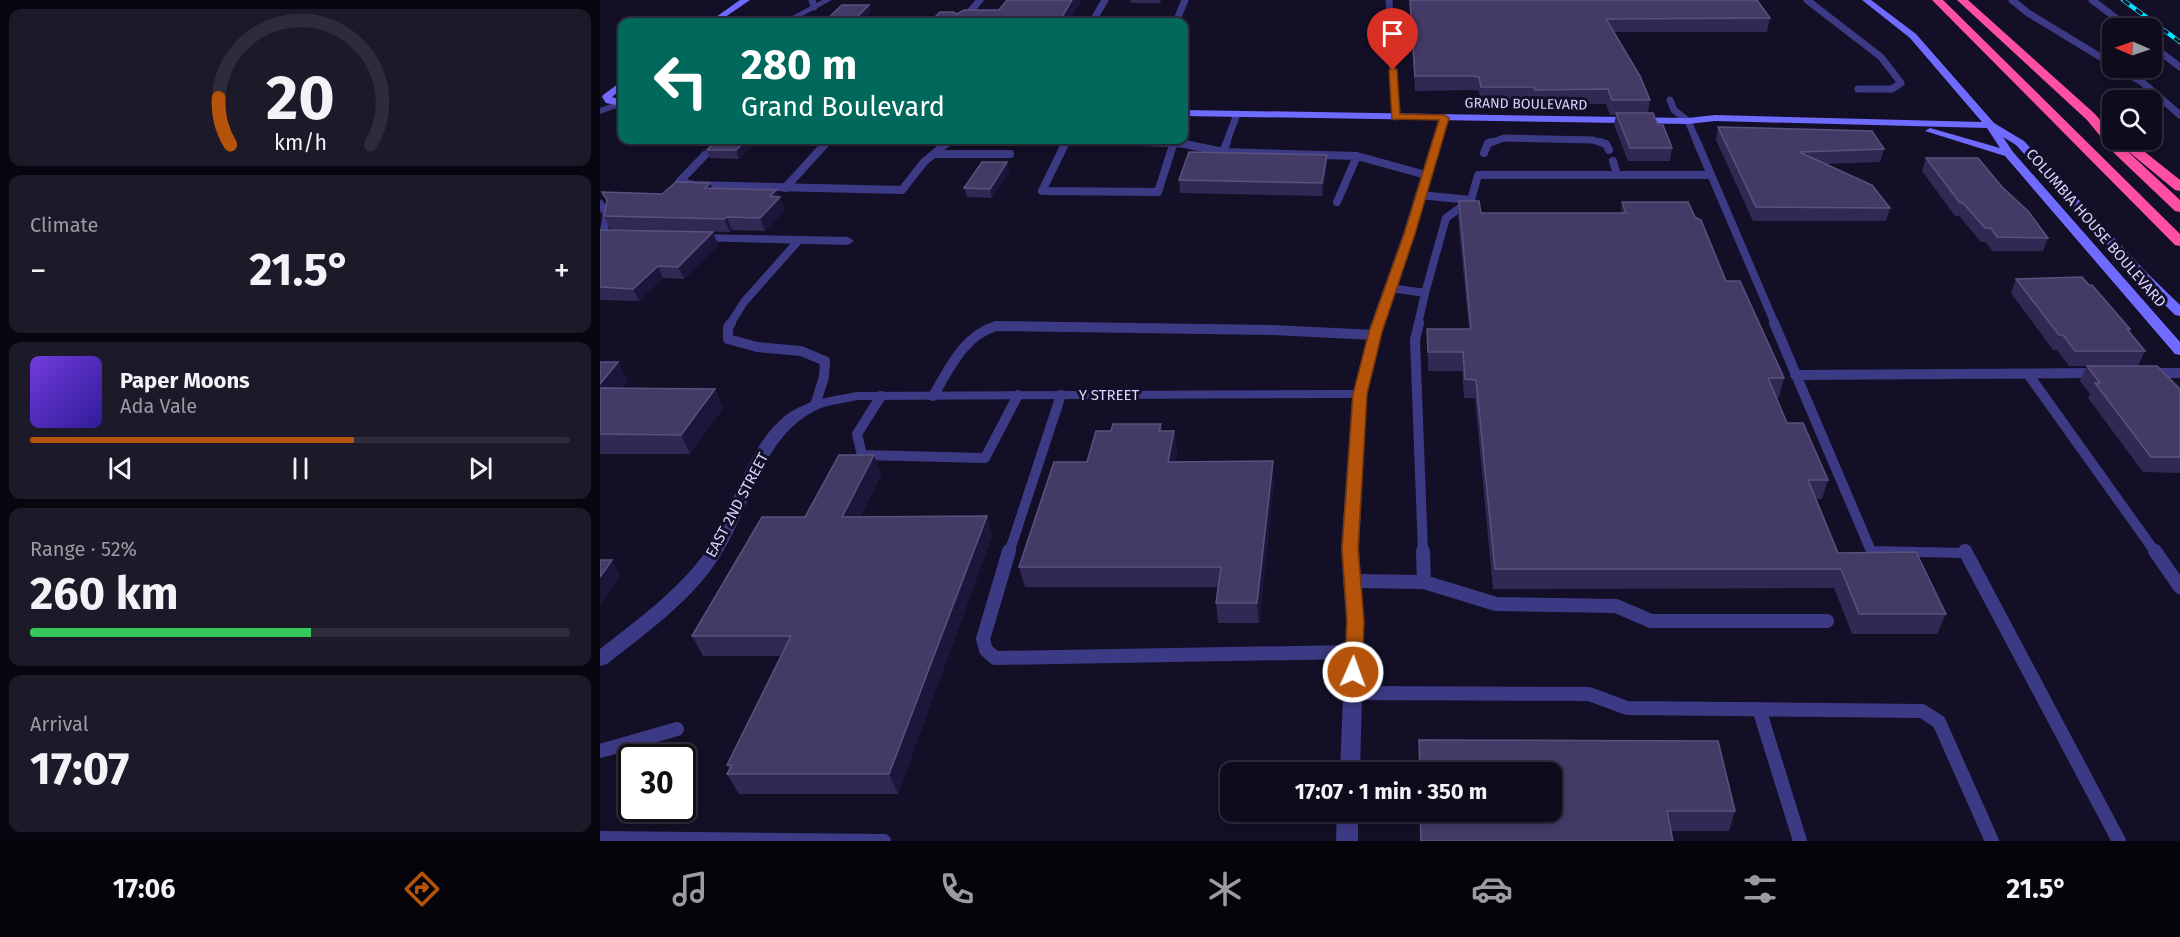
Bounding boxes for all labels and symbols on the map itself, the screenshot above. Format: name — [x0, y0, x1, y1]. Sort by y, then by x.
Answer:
pin — [1367, 8, 1418, 70]
north arrow — [2102, 18, 2162, 78]
street label: GRAND BOULEVARD — [1465, 94, 1587, 114]
street label: COLUMBIA HOUSE BOULEVARD — [2022, 145, 2170, 311]
street label: Y STREET — [1079, 386, 1140, 404]
street label: EAST 2ND STREET — [702, 449, 772, 560]
position arrow — [1321, 640, 1385, 704]
speed limit sign: 30 — [618, 744, 696, 822]

